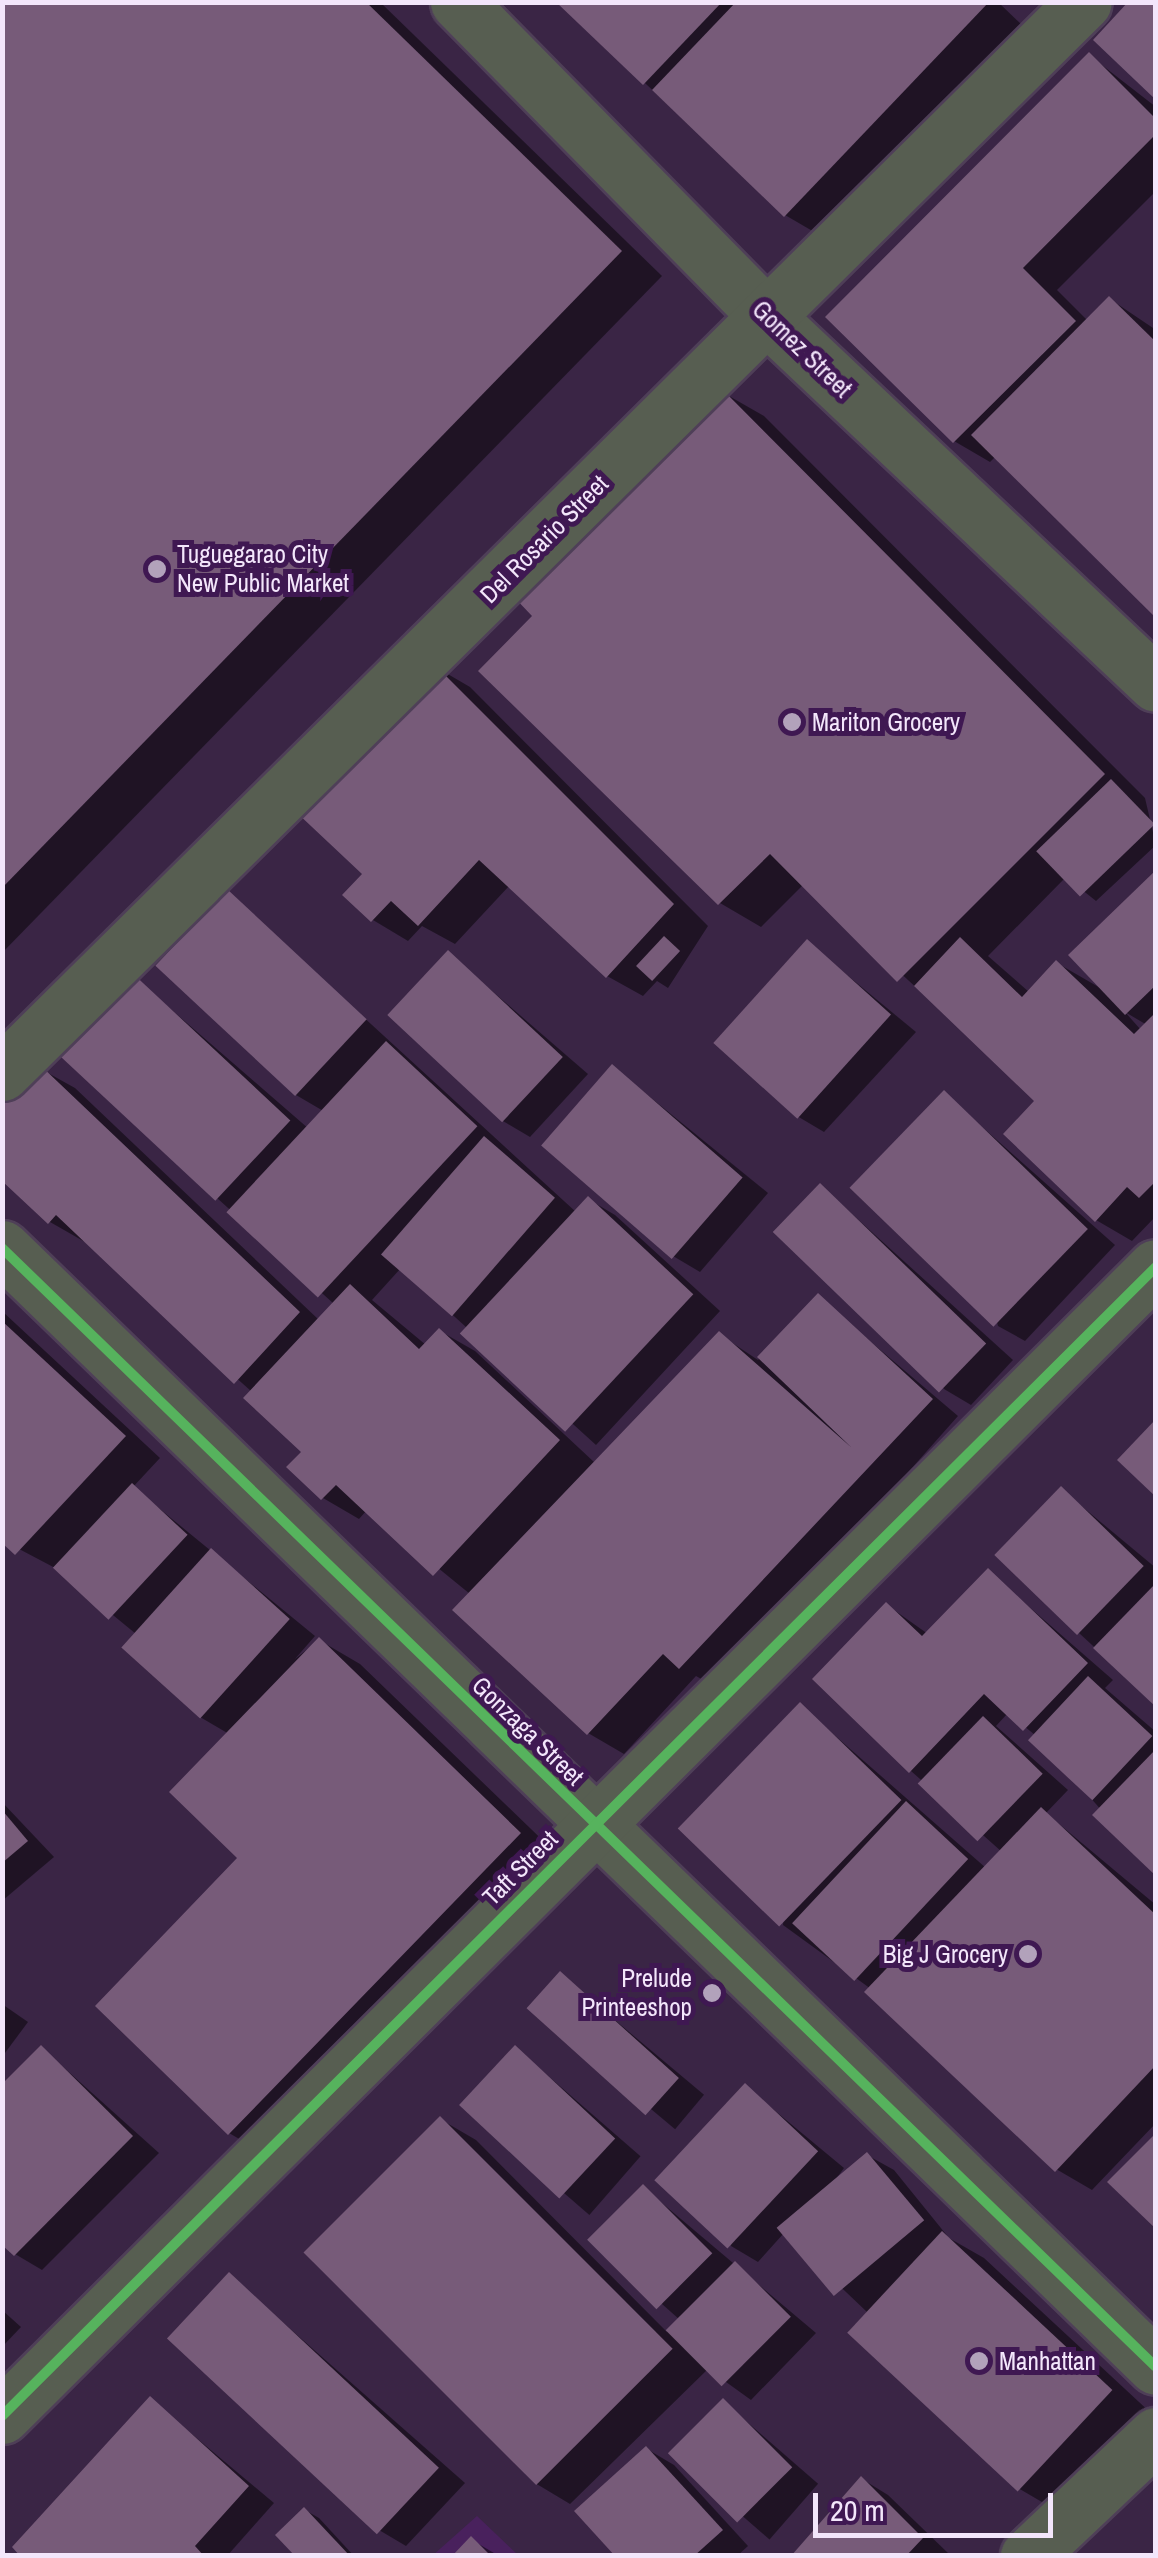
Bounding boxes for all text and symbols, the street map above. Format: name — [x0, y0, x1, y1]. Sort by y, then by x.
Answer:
street label: Gomez Street — [746, 294, 858, 404]
street label: Del Rosario Street — [474, 469, 614, 609]
place label: Tuguegarao City New Public Market — [177, 540, 349, 599]
marker: Tuguegarao City New Public Market — [146, 558, 168, 580]
place label: Mariton Grocery — [812, 707, 960, 737]
marker: Mariton Grocery — [781, 711, 803, 733]
street label: Gonzaga Street — [466, 1670, 590, 1792]
street label: Taft Street — [476, 1824, 564, 1912]
place label: Big J Grocery — [883, 1939, 1008, 1969]
marker: Big J Grocery — [1017, 1943, 1039, 1965]
place label: Prelude Printeeshop — [581, 1964, 692, 2023]
marker: Prelude Printeeshop — [701, 1982, 723, 2004]
place label: Manhattan — [999, 2346, 1096, 2376]
marker: Manhattan — [968, 2350, 990, 2372]
scale bar — [818, 2473, 1058, 2535]
text: 20 m — [830, 2490, 885, 2530]

